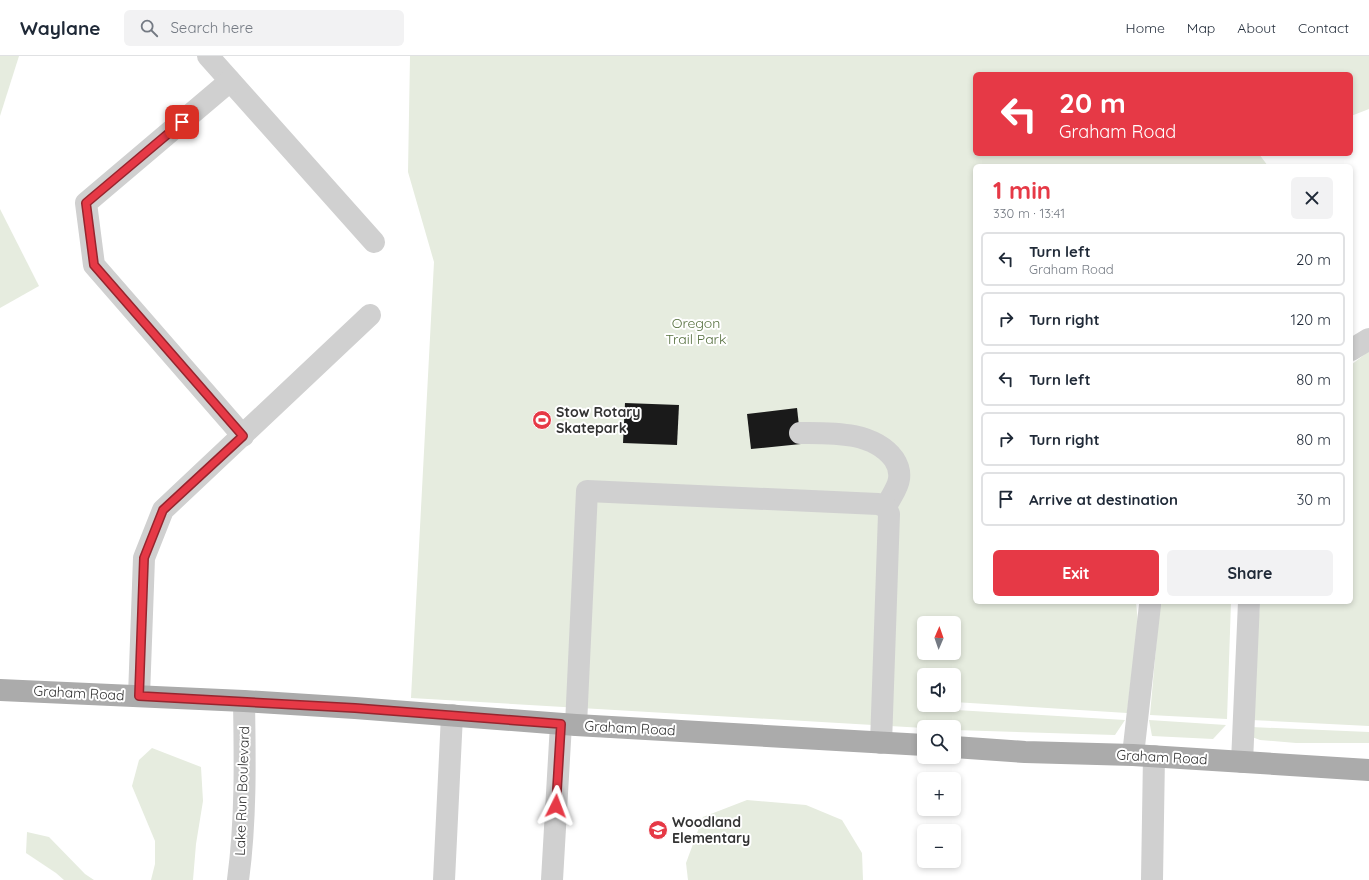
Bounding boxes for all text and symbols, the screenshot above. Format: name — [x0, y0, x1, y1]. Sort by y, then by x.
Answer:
search box — [124, 10, 404, 46]
text: Waylane — [20, 16, 100, 40]
icon: search — [138, 17, 160, 39]
text: Search here — [170, 18, 253, 37]
text: Home — [1126, 19, 1165, 37]
text: Map — [1187, 19, 1215, 37]
text: About — [1237, 19, 1276, 37]
text: Contact — [1298, 19, 1349, 37]
text: 20 m — [1059, 85, 1126, 120]
icon: left — [993, 88, 1045, 140]
pin — [165, 105, 199, 139]
icon: arrive — [171, 111, 193, 133]
text: Graham Road — [1059, 120, 1176, 143]
text: 1 min — [993, 175, 1051, 205]
button: close — [1291, 177, 1333, 219]
text: 330 m · 13:41 — [993, 205, 1065, 221]
text: Turn left — [1029, 242, 1091, 261]
icon: left — [995, 248, 1017, 270]
text: 20 m — [1296, 250, 1331, 269]
text: Graham Road — [1029, 261, 1114, 277]
icon: right — [995, 308, 1017, 330]
text: Turn right — [1029, 310, 1100, 329]
text: 120 m — [1290, 310, 1331, 329]
park label: Oregon Trail Park — [666, 314, 727, 348]
icon: left — [995, 368, 1017, 390]
text: Turn left — [1029, 370, 1091, 389]
text: 80 m — [1296, 370, 1331, 389]
place label: Stow Rotary Skatepark — [556, 403, 641, 437]
sports icon: Stow Rotary Skatepark — [531, 409, 553, 431]
icon: right — [995, 428, 1017, 450]
text: Turn right — [1029, 430, 1100, 449]
text: 80 m — [1296, 430, 1331, 449]
icon: arrive — [995, 488, 1017, 510]
text: Arrive at destination — [1029, 490, 1178, 509]
text: 30 m — [1296, 490, 1331, 509]
button: Exit — [993, 550, 1159, 596]
button: Share — [1167, 550, 1333, 596]
north arrow — [917, 616, 961, 660]
map controls — [917, 616, 961, 868]
button: sound — [917, 668, 961, 712]
street label: Graham Road — [33, 682, 125, 704]
street label: Graham Road — [584, 717, 676, 739]
button: search — [917, 720, 961, 764]
street label: Lake Run Boulevard — [231, 726, 253, 856]
street label: Graham Road — [1116, 746, 1208, 768]
button: + — [917, 772, 961, 816]
position arrow — [535, 785, 577, 827]
place label: Woodland Elementary — [672, 813, 750, 847]
school or university icon: Woodland Elementary — [647, 819, 669, 841]
button: − — [917, 824, 961, 868]

